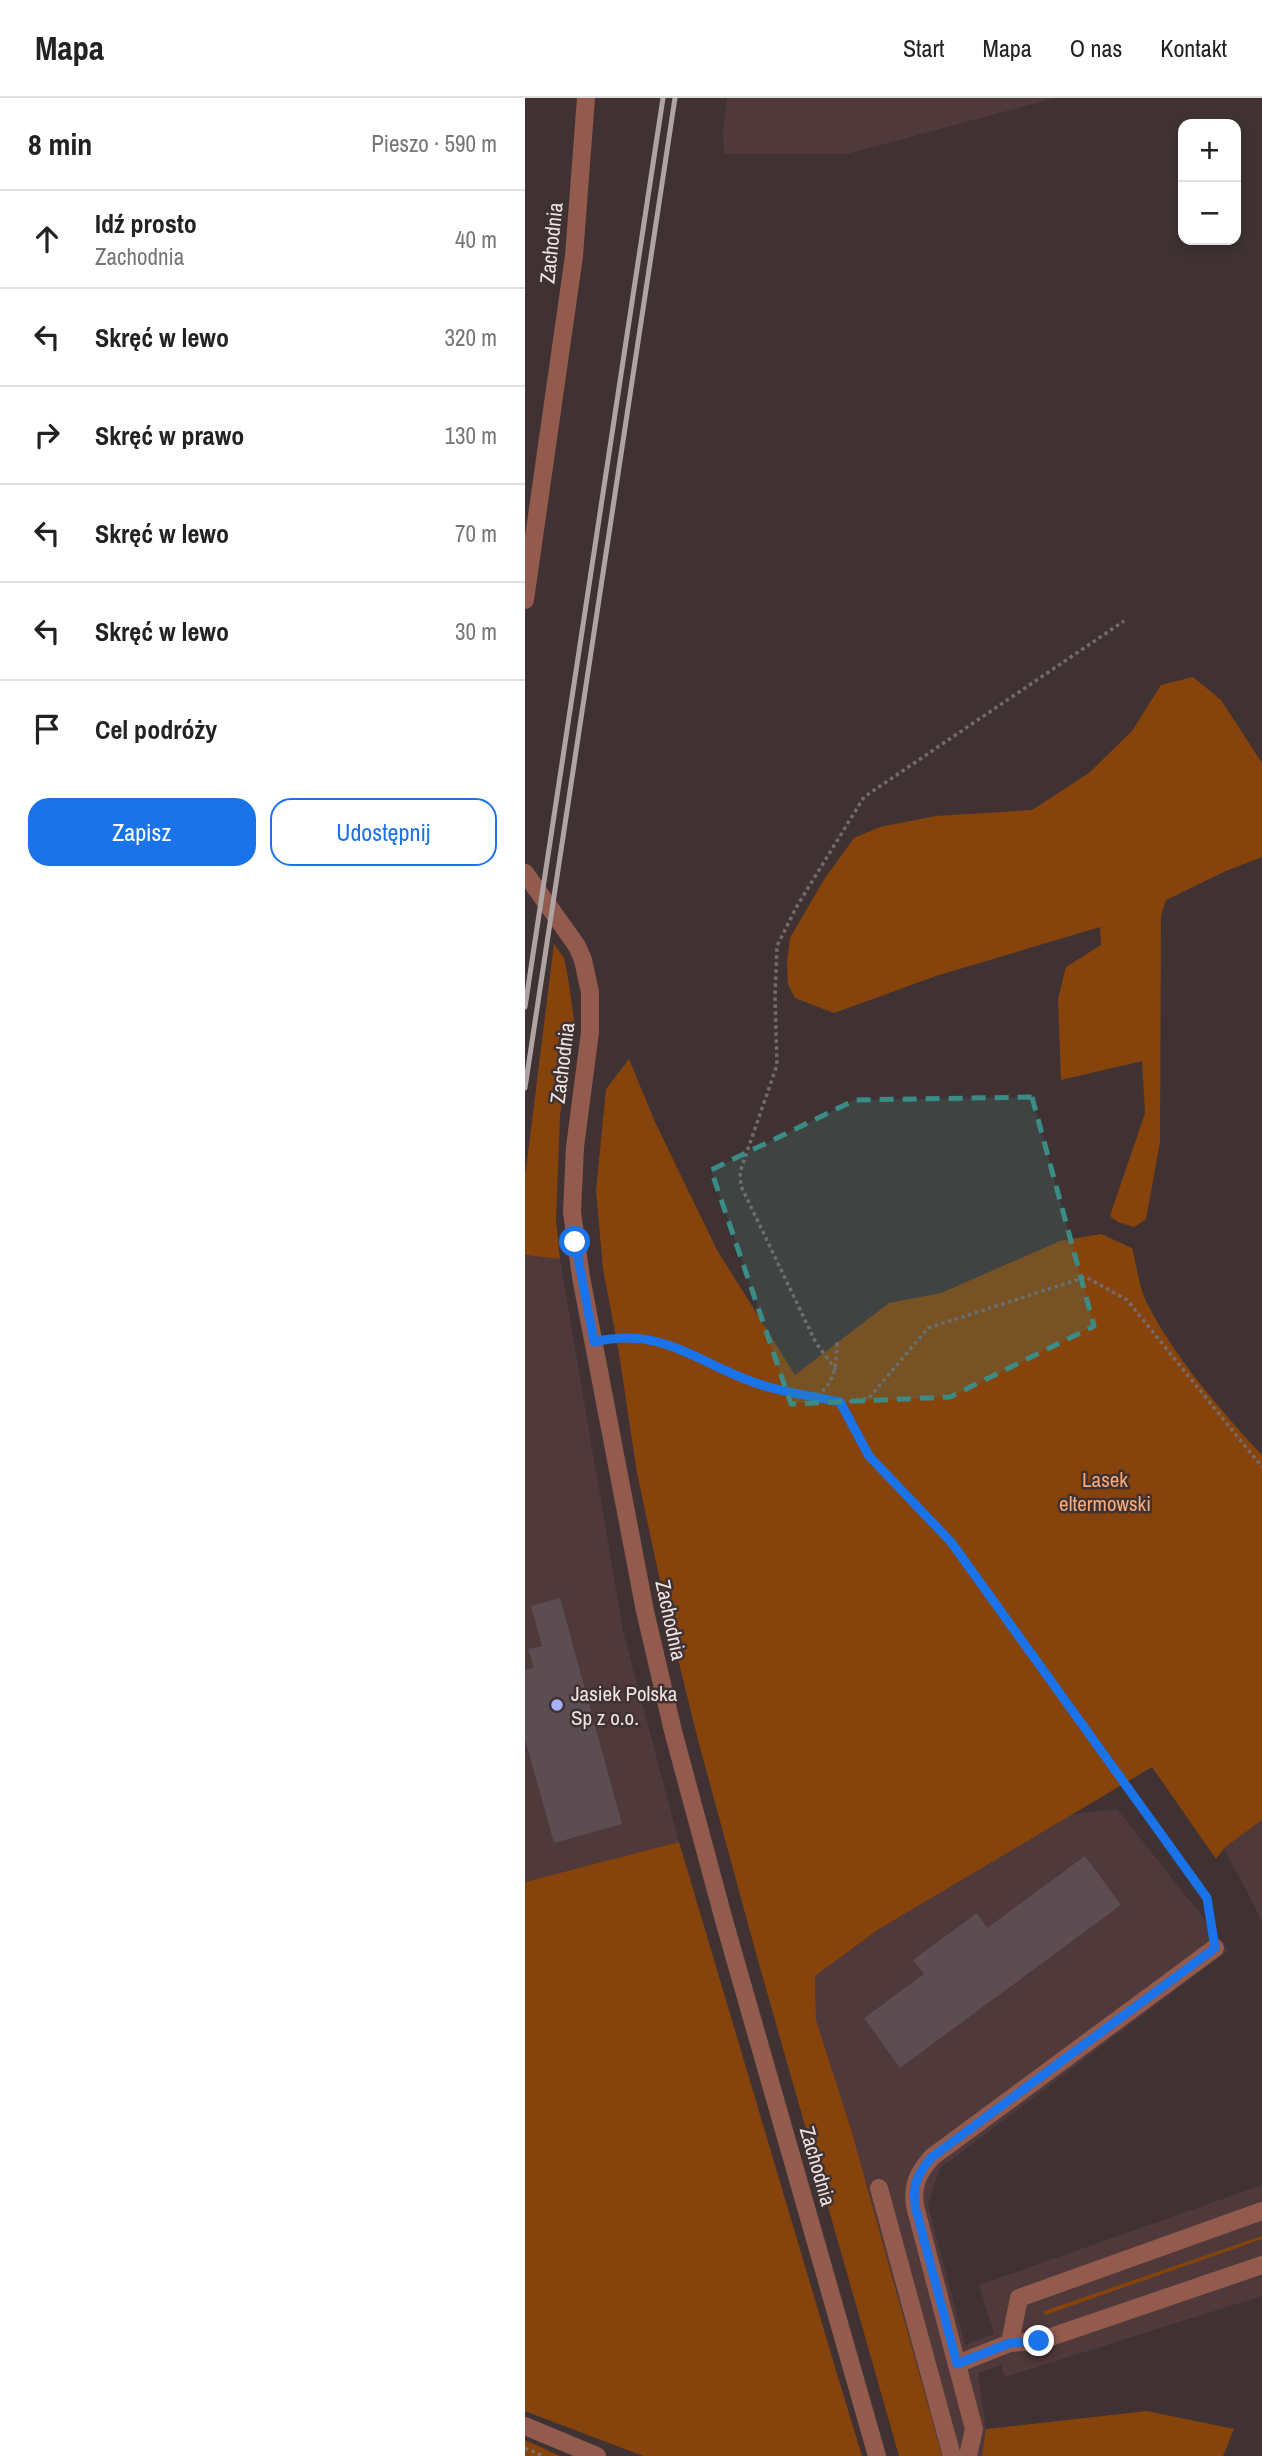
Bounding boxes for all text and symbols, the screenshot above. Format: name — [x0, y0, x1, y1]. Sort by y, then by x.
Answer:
text: Mapa — [35, 26, 104, 70]
text: Start — [903, 32, 945, 64]
text: Mapa — [983, 32, 1032, 64]
text: O nas — [1070, 32, 1122, 64]
text: Kontakt — [1160, 32, 1227, 64]
map controls — [1178, 119, 1241, 245]
button: + — [1178, 119, 1241, 182]
text: 8 min — [28, 124, 92, 164]
text: Pieszo · 590 m — [371, 128, 497, 159]
button: − — [1178, 182, 1241, 245]
street label: Zachodnia — [532, 201, 570, 285]
text: Idź prosto — [95, 206, 197, 241]
icon: ahead — [28, 220, 66, 258]
text: 40 m — [455, 224, 497, 255]
text: Zachodnia — [95, 241, 184, 272]
icon: left — [28, 318, 66, 356]
text: Skręć w lewo — [95, 320, 229, 355]
text: 320 m — [445, 322, 497, 353]
icon: right — [28, 416, 66, 454]
text: Skręć w prawo — [95, 418, 244, 453]
text: 130 m — [445, 420, 497, 451]
icon: left — [28, 514, 66, 552]
text: Skręć w lewo — [95, 516, 229, 551]
text: 70 m — [455, 518, 497, 549]
icon: left — [28, 612, 66, 650]
text: Skręć w lewo — [95, 614, 229, 649]
text: 30 m — [455, 616, 497, 647]
icon: arrive — [28, 710, 66, 748]
text: Cel podróży — [95, 712, 217, 747]
button: Zapisz — [28, 798, 256, 866]
button: Udostępnij — [270, 798, 497, 866]
street label: Zachodnia — [543, 1020, 581, 1105]
route start — [559, 1226, 590, 1257]
park label: Lasek eltermowski — [1059, 1465, 1151, 1518]
street label: Zachodnia — [648, 1577, 694, 1663]
place label: Jasiek Polska Sp z o.o. — [571, 1679, 678, 1732]
marker: Jasiek Polska Sp z o.o. — [549, 1697, 565, 1713]
street label: Zachodnia — [793, 2123, 843, 2210]
route end — [1023, 2325, 1054, 2356]

